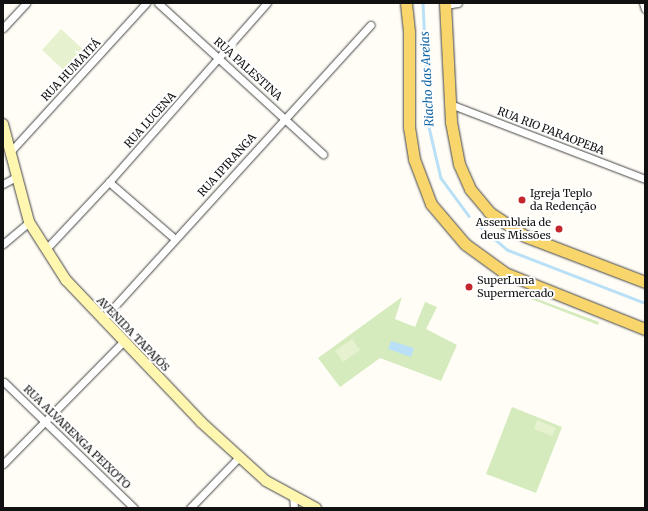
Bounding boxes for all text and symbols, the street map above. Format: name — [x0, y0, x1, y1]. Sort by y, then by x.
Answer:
water label: Riacho das Areias — [417, 31, 437, 127]
street label: RUA PALESTINA — [211, 35, 285, 103]
street label: RUA HUMAITÁ — [39, 36, 103, 104]
street label: RUA LUCENA — [122, 89, 178, 151]
street label: RUA RIO PARAOPEBA — [496, 104, 606, 158]
street label: RUA IPIRANGA — [195, 131, 259, 199]
place label: Igreja Teplo da Redenção — [530, 187, 596, 213]
marker: Igreja Teplo da Redenção — [517, 195, 527, 205]
place label: Assembleia de deus Missões — [476, 216, 551, 242]
marker: Assembleia de deus Missões — [554, 224, 564, 234]
place label: SuperLuna Supermercado — [477, 274, 554, 300]
marker: SuperLuna Supermercado — [464, 282, 474, 292]
street label: AVENIDA TAPAJÓS — [94, 294, 172, 374]
street label: RUA ALVARENGA PEIXOTO — [21, 382, 133, 492]

